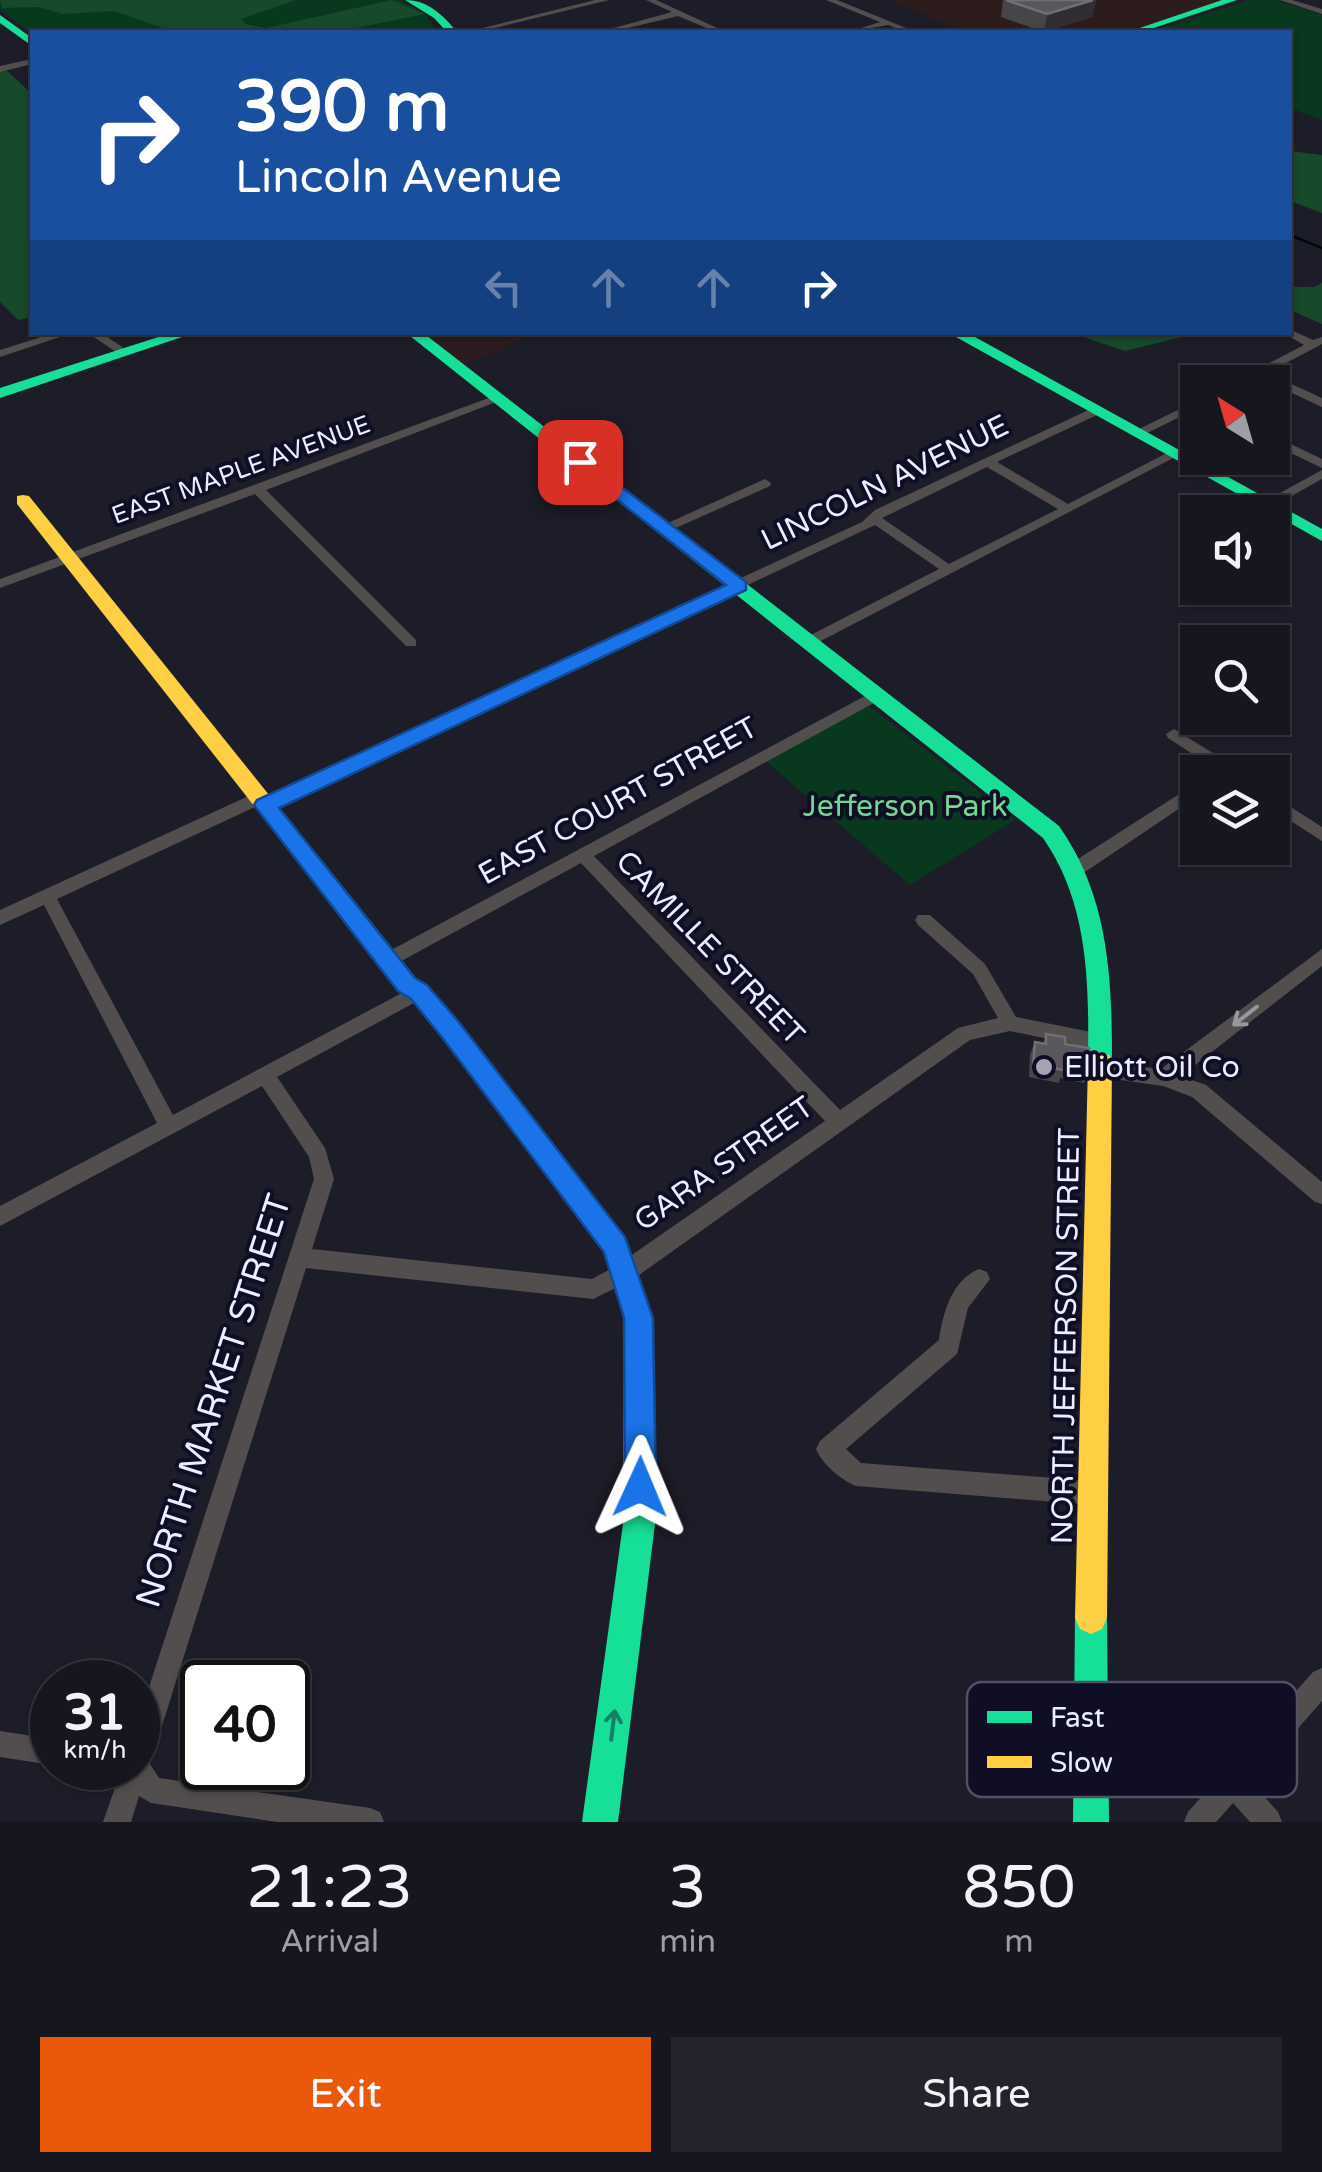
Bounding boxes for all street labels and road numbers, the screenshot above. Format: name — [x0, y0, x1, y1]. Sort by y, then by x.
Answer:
street label: LINCOLN AVENUE — [755, 407, 1015, 559]
street label: EAST MAPLE AVENUE — [108, 409, 374, 531]
street label: EAST COURT STREET — [472, 709, 764, 893]
street label: CAMILLE STREET — [608, 843, 812, 1053]
street label: GARA STREET — [627, 1089, 821, 1239]
street label: NORTH JEFFERSON STREET — [1044, 1127, 1088, 1545]
street label: NORTH MARKET STREET — [127, 1189, 301, 1613]

